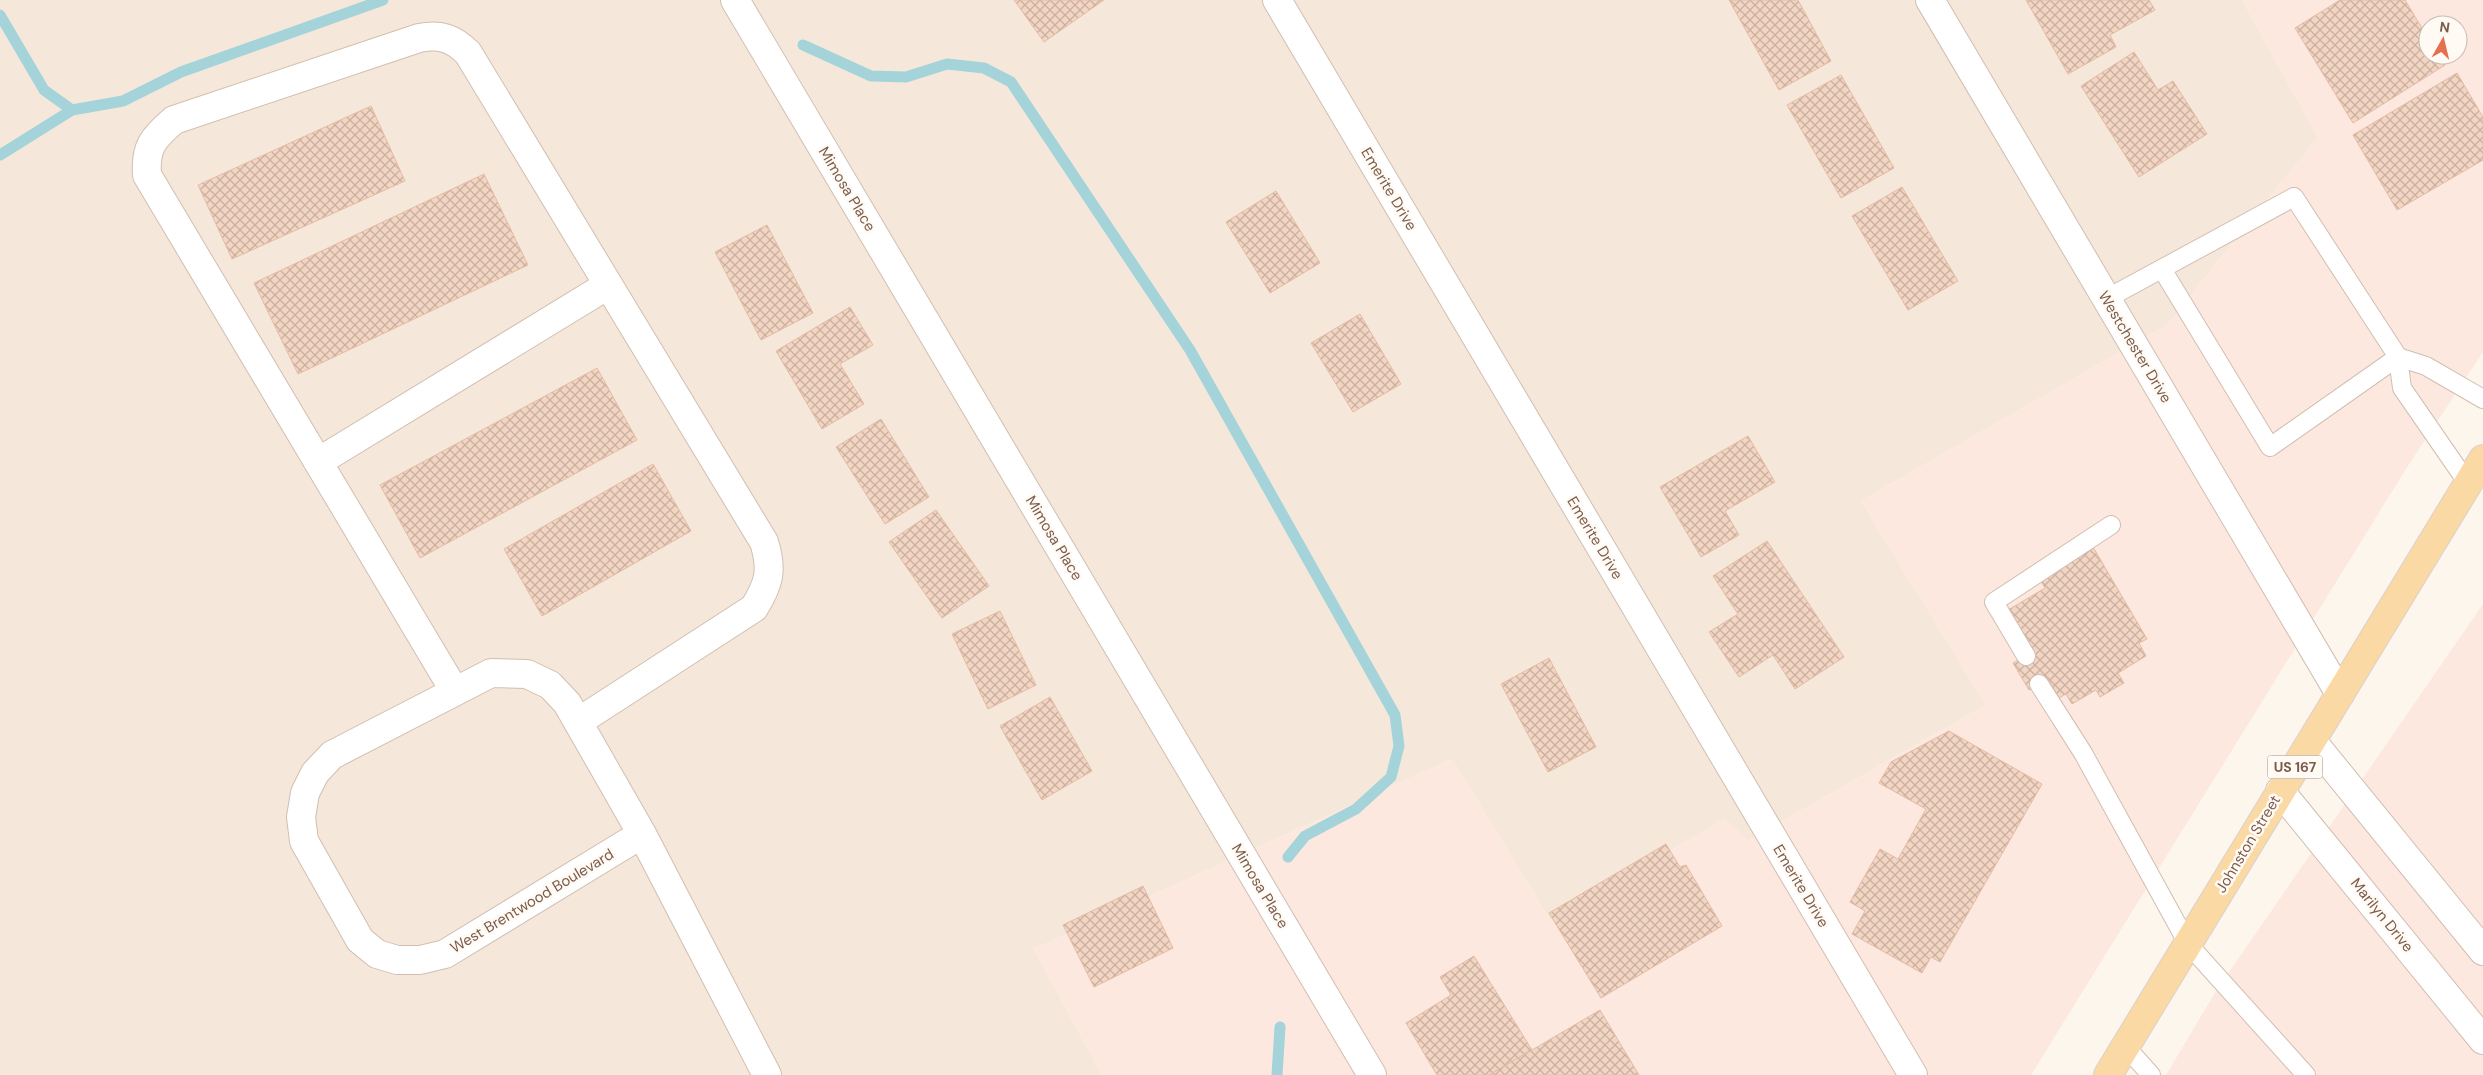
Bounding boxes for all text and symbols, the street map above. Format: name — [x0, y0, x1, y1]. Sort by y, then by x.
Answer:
north arrow — [2418, 15, 2468, 65]
text: N — [2438, 18, 2451, 37]
street label: Mimosa Place — [814, 143, 880, 235]
street label: Emerite Drive — [1356, 144, 1422, 234]
street label: Westchester Drive — [2094, 287, 2176, 407]
street label: Mimosa Place — [1021, 492, 1087, 584]
street label: Emerite Drive — [1562, 493, 1628, 583]
road number: US 167 — [2268, 756, 2322, 779]
street label: Johnston Street — [2211, 791, 2285, 897]
street label: Mimosa Place — [1227, 840, 1293, 932]
street label: Emerite Drive — [1768, 841, 1834, 931]
street label: West Brentwood Boulevard — [446, 844, 618, 958]
street label: Marilyn Drive — [2346, 874, 2418, 956]

